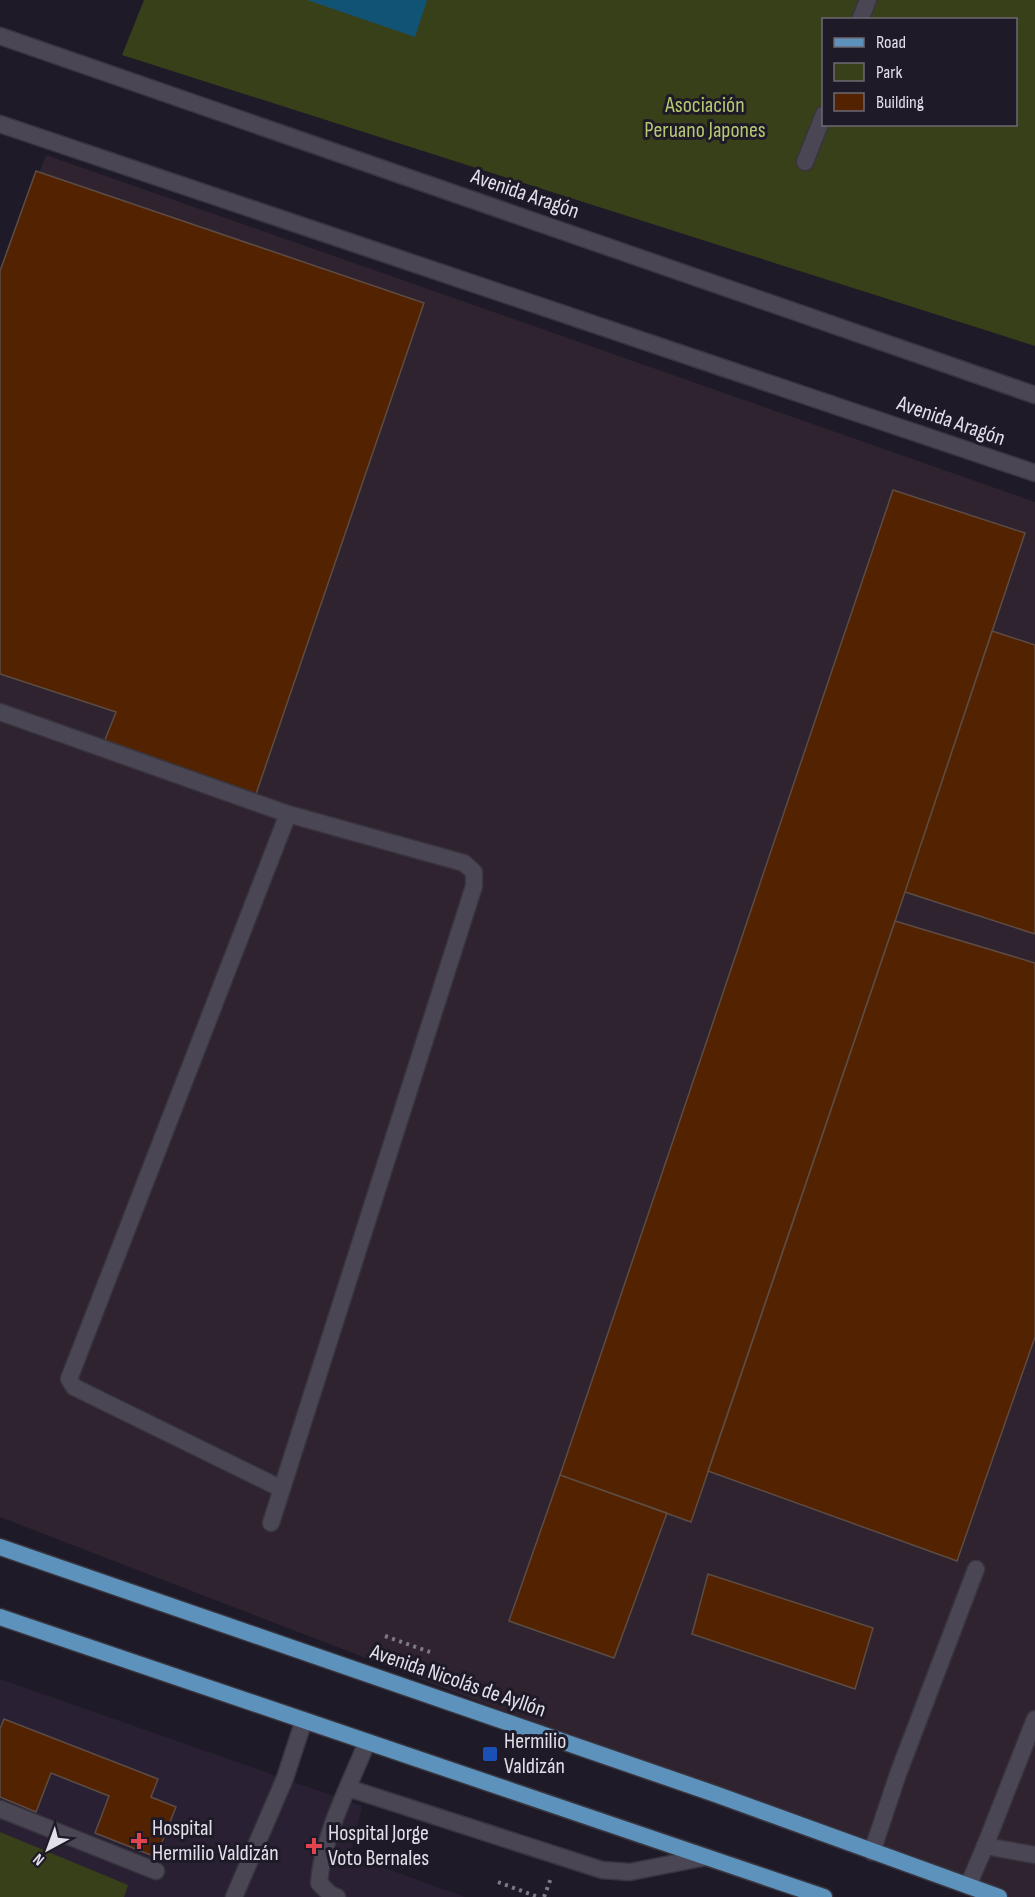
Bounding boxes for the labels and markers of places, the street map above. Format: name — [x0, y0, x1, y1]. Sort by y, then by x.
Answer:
place label: Hermilio Valdizán — [504, 1728, 566, 1780]
marker: Hermilio Valdizán — [481, 1745, 499, 1763]
place label: Hospital Hermilio Valdizán — [152, 1815, 279, 1867]
place label: Hospital Jorge Voto Bernales — [328, 1820, 429, 1872]
marker: Hospital Hermilio Valdizán — [130, 1832, 148, 1850]
marker: Hospital Jorge Voto Bernales — [305, 1837, 323, 1855]

